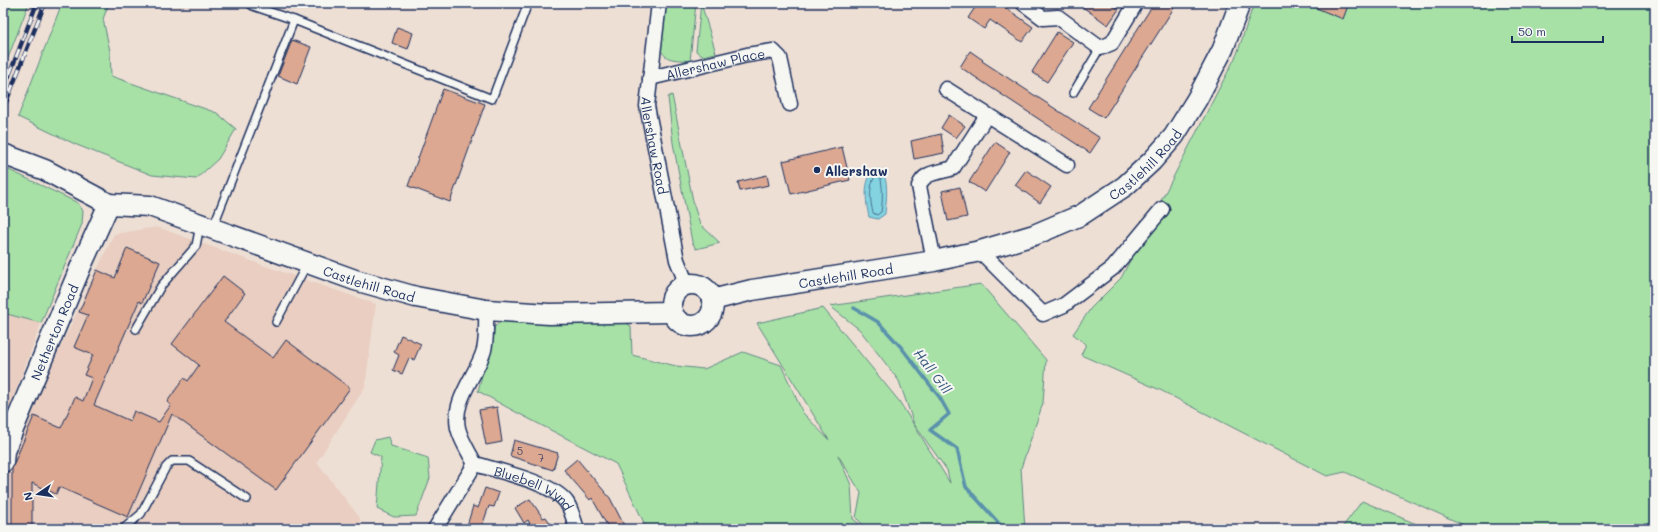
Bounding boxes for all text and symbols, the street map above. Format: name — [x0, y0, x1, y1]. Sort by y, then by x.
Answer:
scale bar — [1512, 18, 1603, 44]
text: 50 m — [1518, 23, 1546, 39]
street label: Allershaw Place — [664, 44, 766, 82]
street label: Allershaw Road — [639, 96, 672, 196]
street label: Castlehill Road — [1105, 126, 1185, 203]
place label: Allershaw — [825, 162, 888, 179]
marker: Allershaw — [812, 165, 822, 175]
street label: Castlehill Road — [797, 259, 894, 291]
street label: Castlehill Road — [321, 261, 417, 305]
street label: Netherton Road — [26, 281, 81, 383]
water label: Hall Gill — [910, 345, 956, 398]
house number: 5 — [517, 443, 523, 458]
house number: 7 — [538, 450, 544, 465]
street label: Bluebell Wynd — [493, 461, 578, 513]
north arrow — [18, 474, 58, 514]
text: N — [20, 491, 36, 502]

